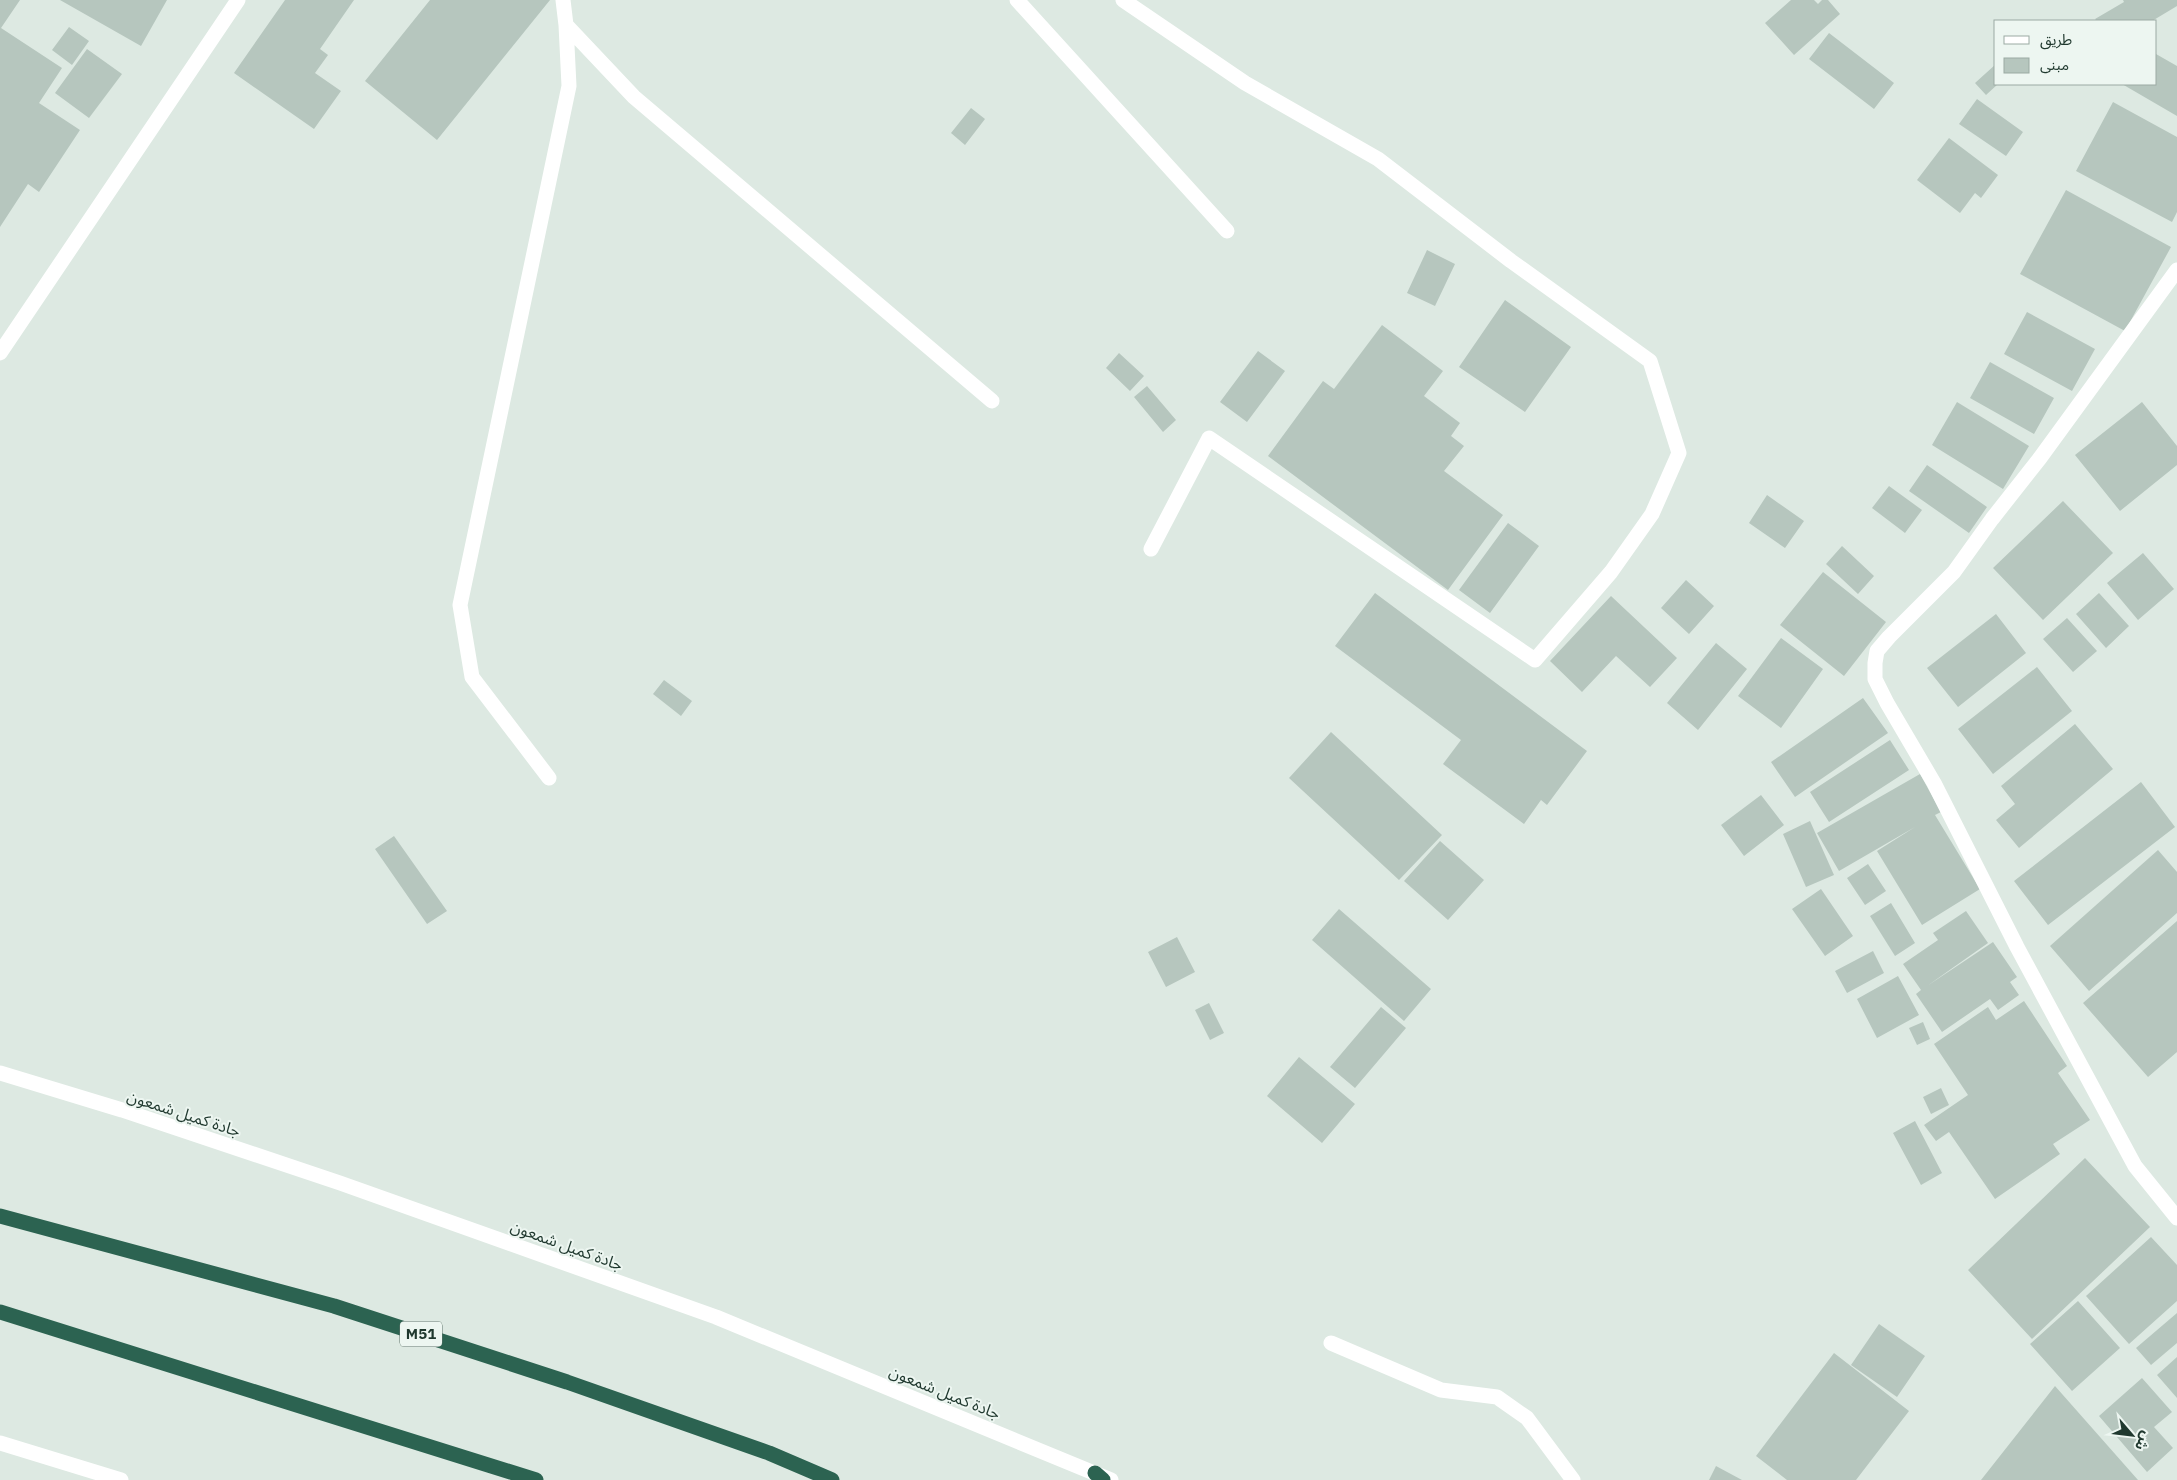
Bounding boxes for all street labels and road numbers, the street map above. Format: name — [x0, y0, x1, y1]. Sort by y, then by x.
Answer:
street label: جادة كميل شمعون — [125, 1085, 243, 1141]
street label: جادة كميل شمعون — [508, 1215, 626, 1275]
road number: M51 — [400, 1322, 442, 1346]
street label: جادة كميل شمعون — [887, 1361, 1003, 1423]

